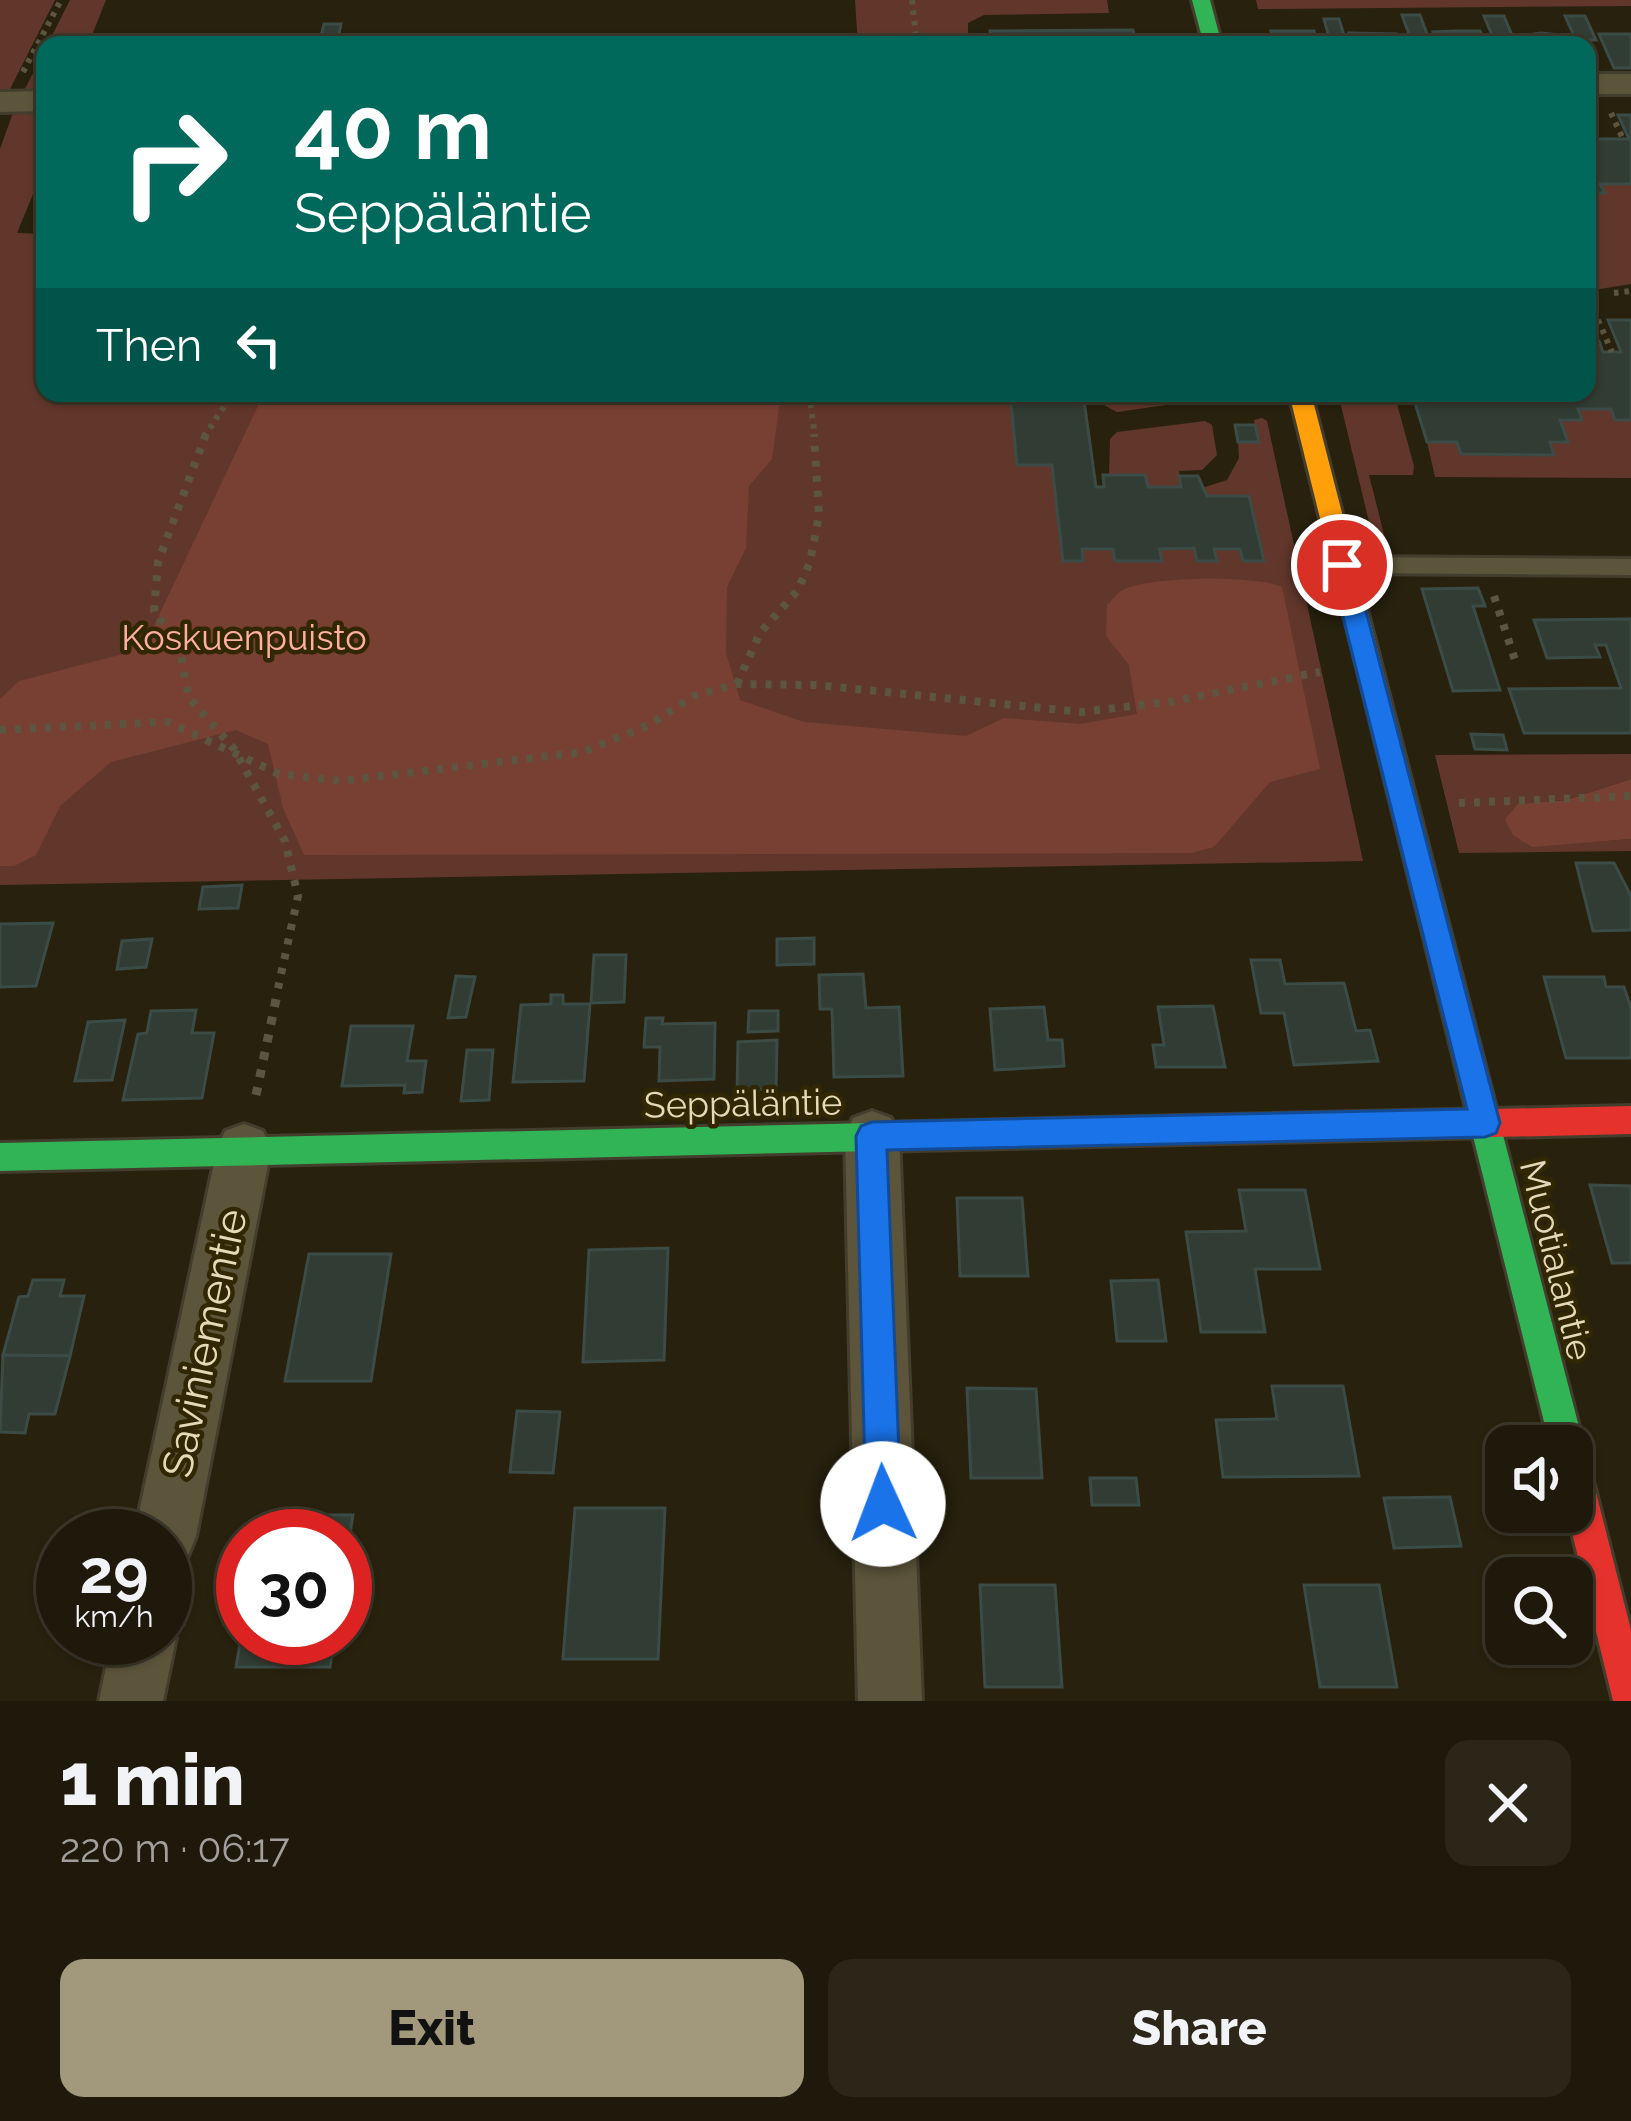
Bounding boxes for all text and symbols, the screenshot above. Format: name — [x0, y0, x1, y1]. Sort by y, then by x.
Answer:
text: 40 m — [294, 80, 492, 179]
icon: right — [96, 84, 252, 240]
text: Seppäläntie — [294, 181, 591, 245]
icon: left — [226, 312, 292, 378]
text: Then — [96, 319, 202, 372]
pin — [1291, 514, 1393, 616]
icon: arrive — [1309, 532, 1375, 598]
park label: Koskuenpuisto — [121, 616, 367, 658]
street label: Seppäläntie — [644, 1080, 842, 1126]
street label: Muotialantie — [1512, 1156, 1602, 1364]
street label: Saviniementie — [152, 1205, 257, 1482]
map controls — [1485, 1425, 1593, 1665]
button: sound — [1485, 1425, 1593, 1533]
position arrow — [820, 1441, 946, 1567]
speed limit sign: 30 — [216, 1509, 372, 1665]
text: 29 — [79, 1537, 149, 1607]
button: search — [1485, 1557, 1593, 1665]
text: km/h — [74, 1599, 154, 1634]
text: 1 min — [60, 1737, 245, 1822]
button: close — [1445, 1740, 1571, 1866]
text: 220 m · 06:17 — [60, 1825, 290, 1871]
button: Exit — [60, 1959, 804, 2097]
button: Share — [828, 1959, 1571, 2097]

